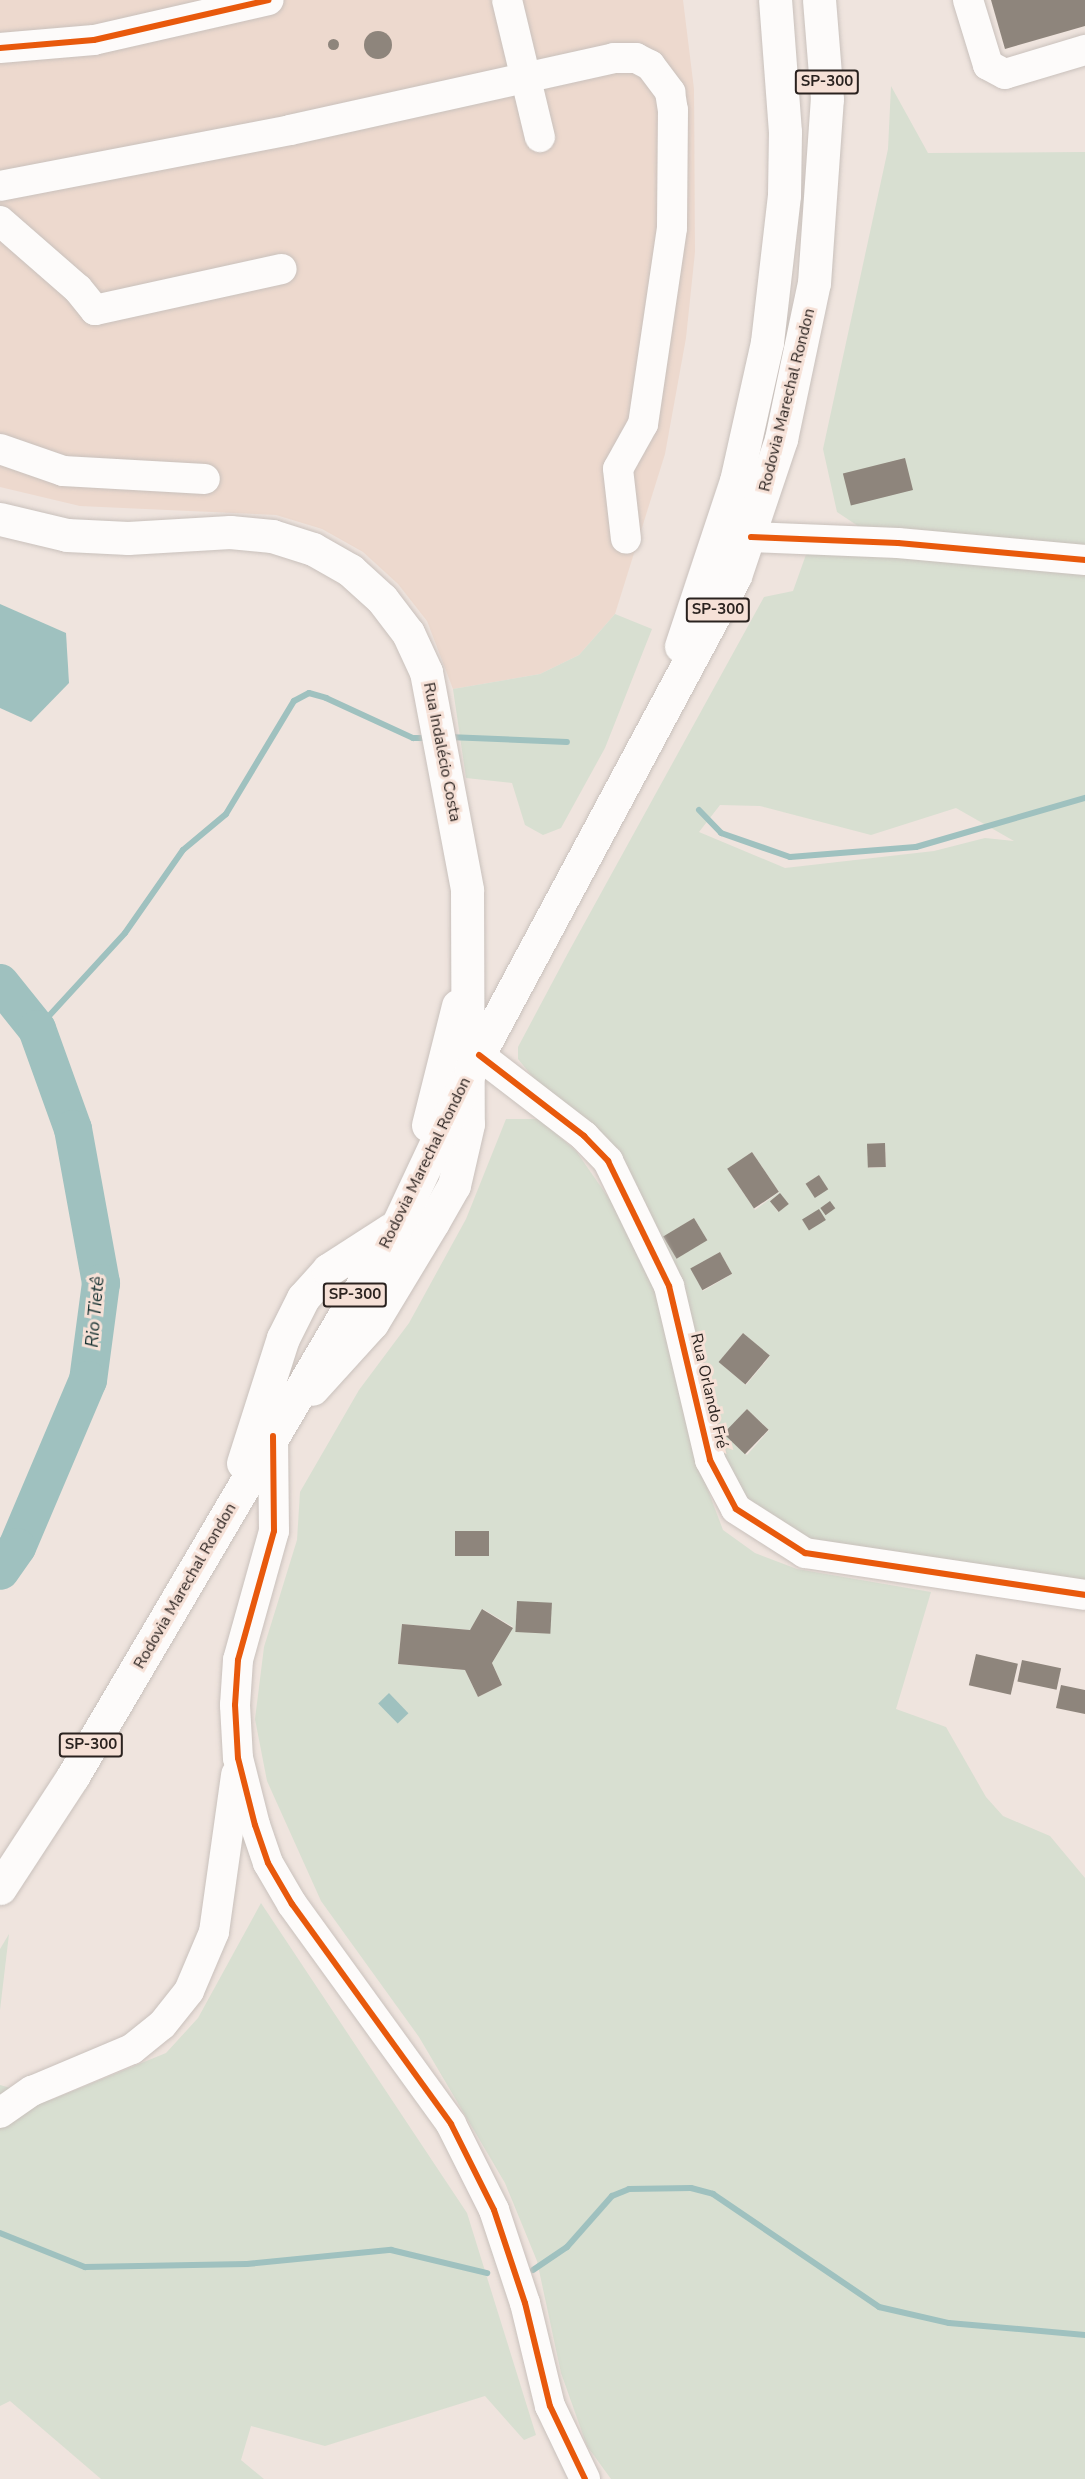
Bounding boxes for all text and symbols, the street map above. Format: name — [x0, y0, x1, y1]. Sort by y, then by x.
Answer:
road number: SP-300 — [794, 70, 860, 94]
street label: Rodovia Marechal Rondon — [755, 306, 819, 494]
road number: SP-300 — [685, 598, 751, 622]
street label: Rua Indalécio Costa — [419, 681, 465, 823]
street label: Rodovia Marechal Rondon — [375, 1074, 475, 1252]
water label: Rio Tietê — [81, 1276, 109, 1348]
road number: SP-300 — [322, 1283, 388, 1307]
street label: Rua Orlando Fré — [686, 1332, 732, 1450]
street label: Rodovia Marechal Rondon — [130, 1500, 240, 1672]
road number: SP-300 — [58, 1733, 124, 1757]

